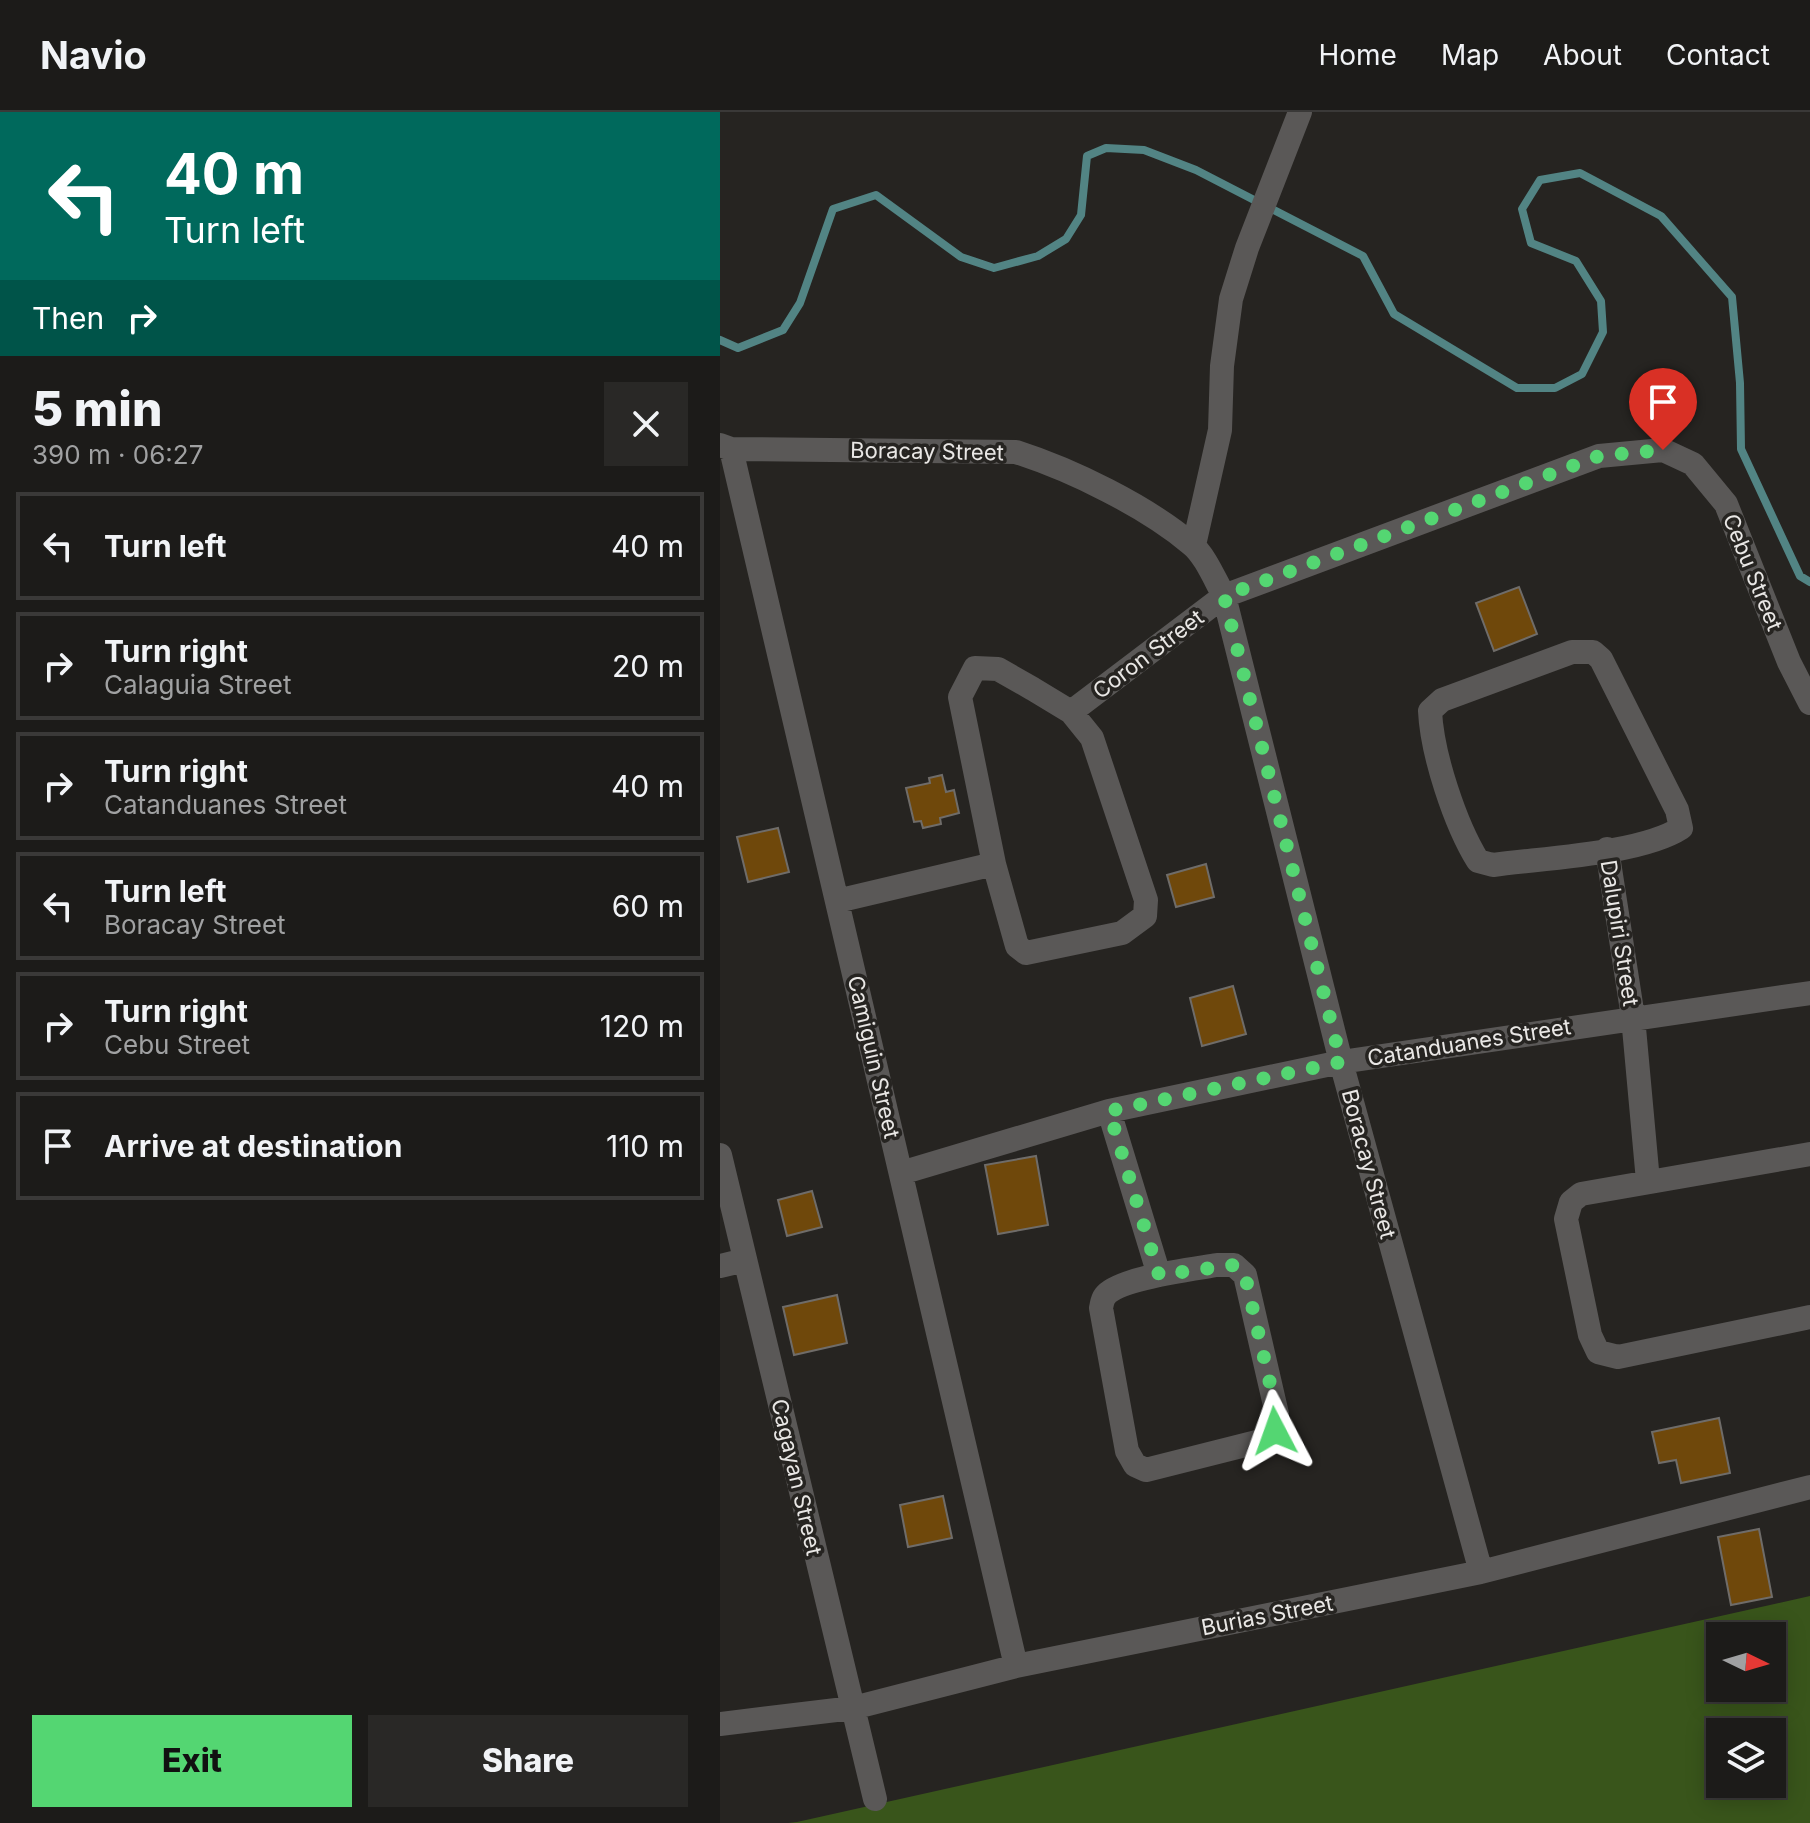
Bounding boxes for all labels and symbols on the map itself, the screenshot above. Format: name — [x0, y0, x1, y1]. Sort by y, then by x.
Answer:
pin — [1629, 368, 1697, 450]
street label: Boracay Street — [850, 437, 1004, 465]
street label: Cebu Street — [1718, 510, 1788, 634]
street label: Coron Street — [1088, 604, 1208, 704]
street label: Dalupiri Street — [1596, 858, 1644, 1008]
street label: Camiguin Street — [843, 973, 905, 1141]
street label: Catanduanes Street — [1365, 1013, 1573, 1071]
street label: Boracay Street — [1337, 1086, 1401, 1242]
position arrow — [1233, 1389, 1317, 1473]
street label: Cagayan Street — [766, 1396, 828, 1558]
street label: Burias Street — [1199, 1589, 1335, 1641]
north arrow — [1706, 1622, 1786, 1702]

